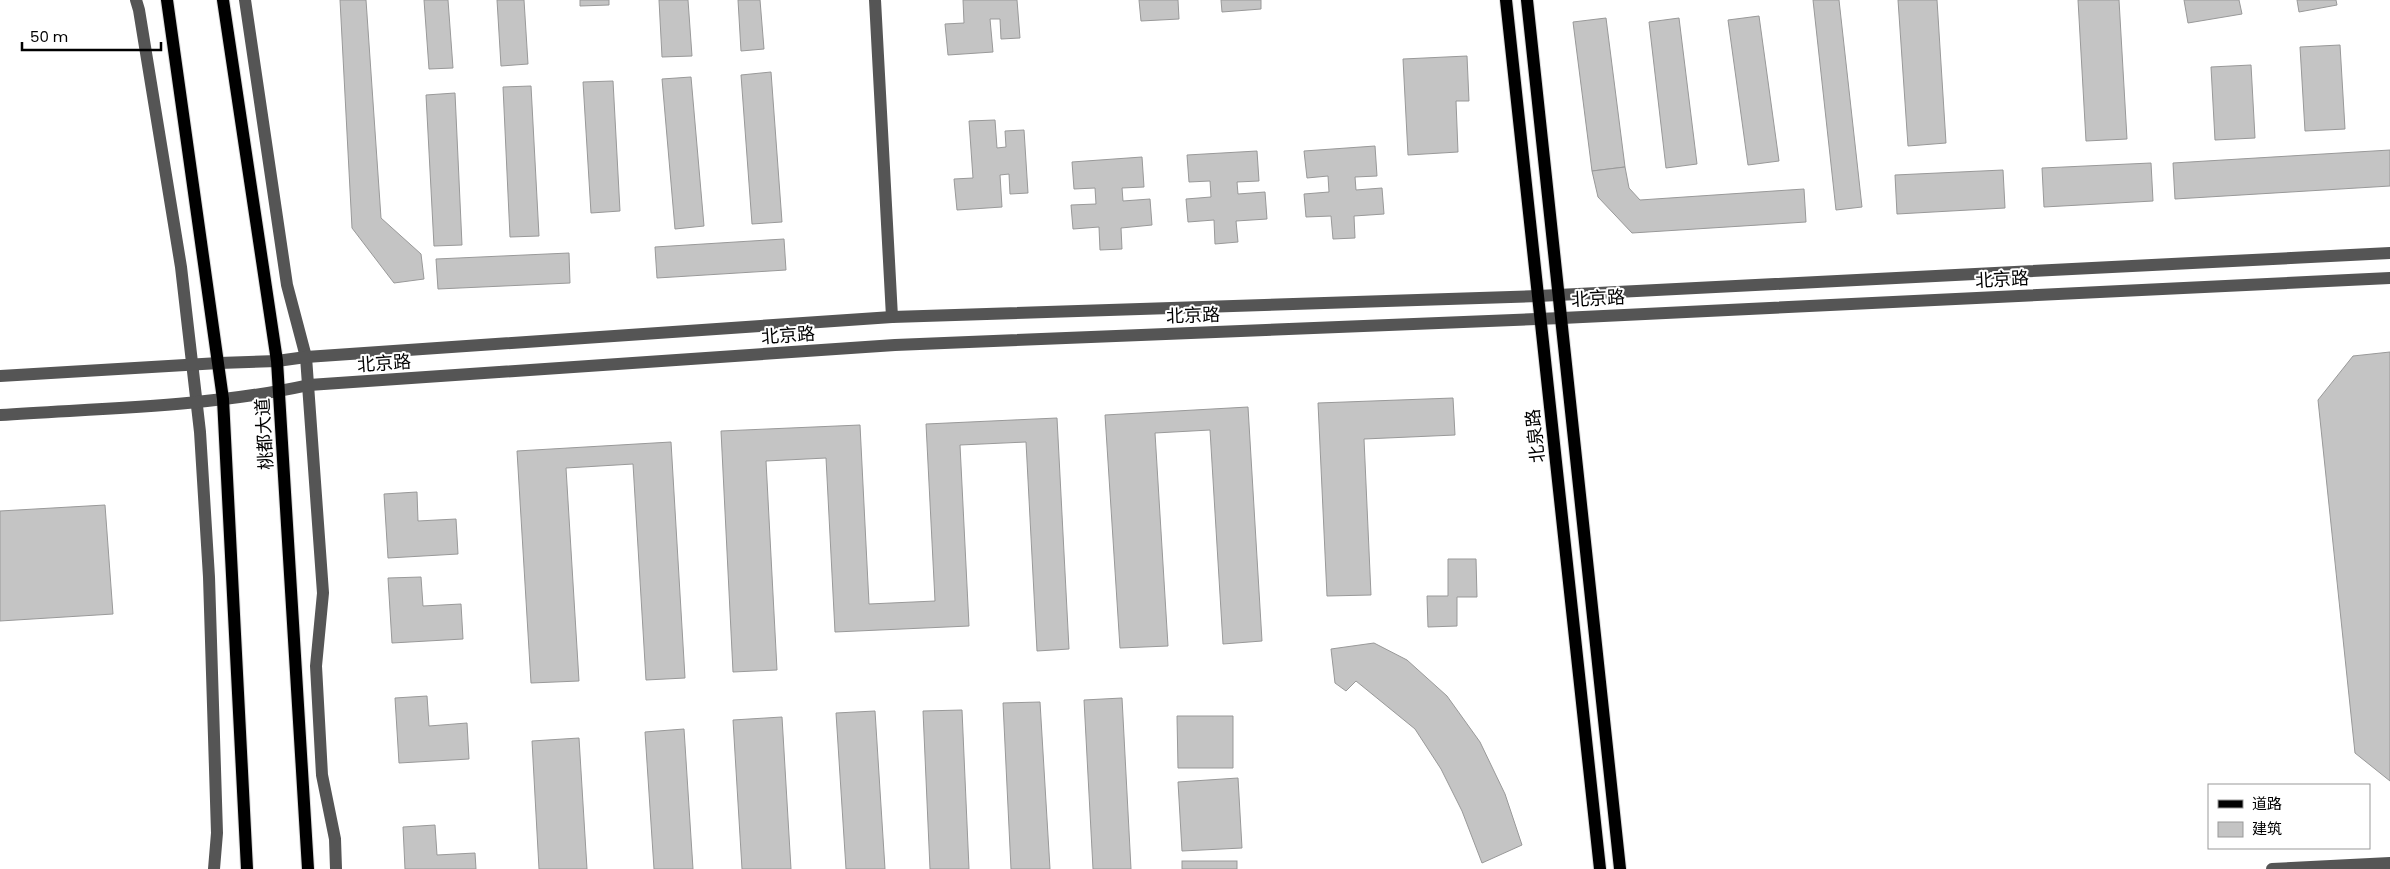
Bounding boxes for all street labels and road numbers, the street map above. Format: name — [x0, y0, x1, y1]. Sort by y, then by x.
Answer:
street label: 北京路 — [1974, 265, 2030, 293]
street label: 北京路 — [1570, 284, 1626, 312]
street label: 北京路 — [1166, 302, 1220, 328]
street label: 北京路 — [760, 321, 816, 349]
street label: 北京路 — [356, 349, 412, 377]
street label: 桃都大道 — [250, 397, 278, 471]
street label: 北泉路 — [1520, 408, 1550, 464]

